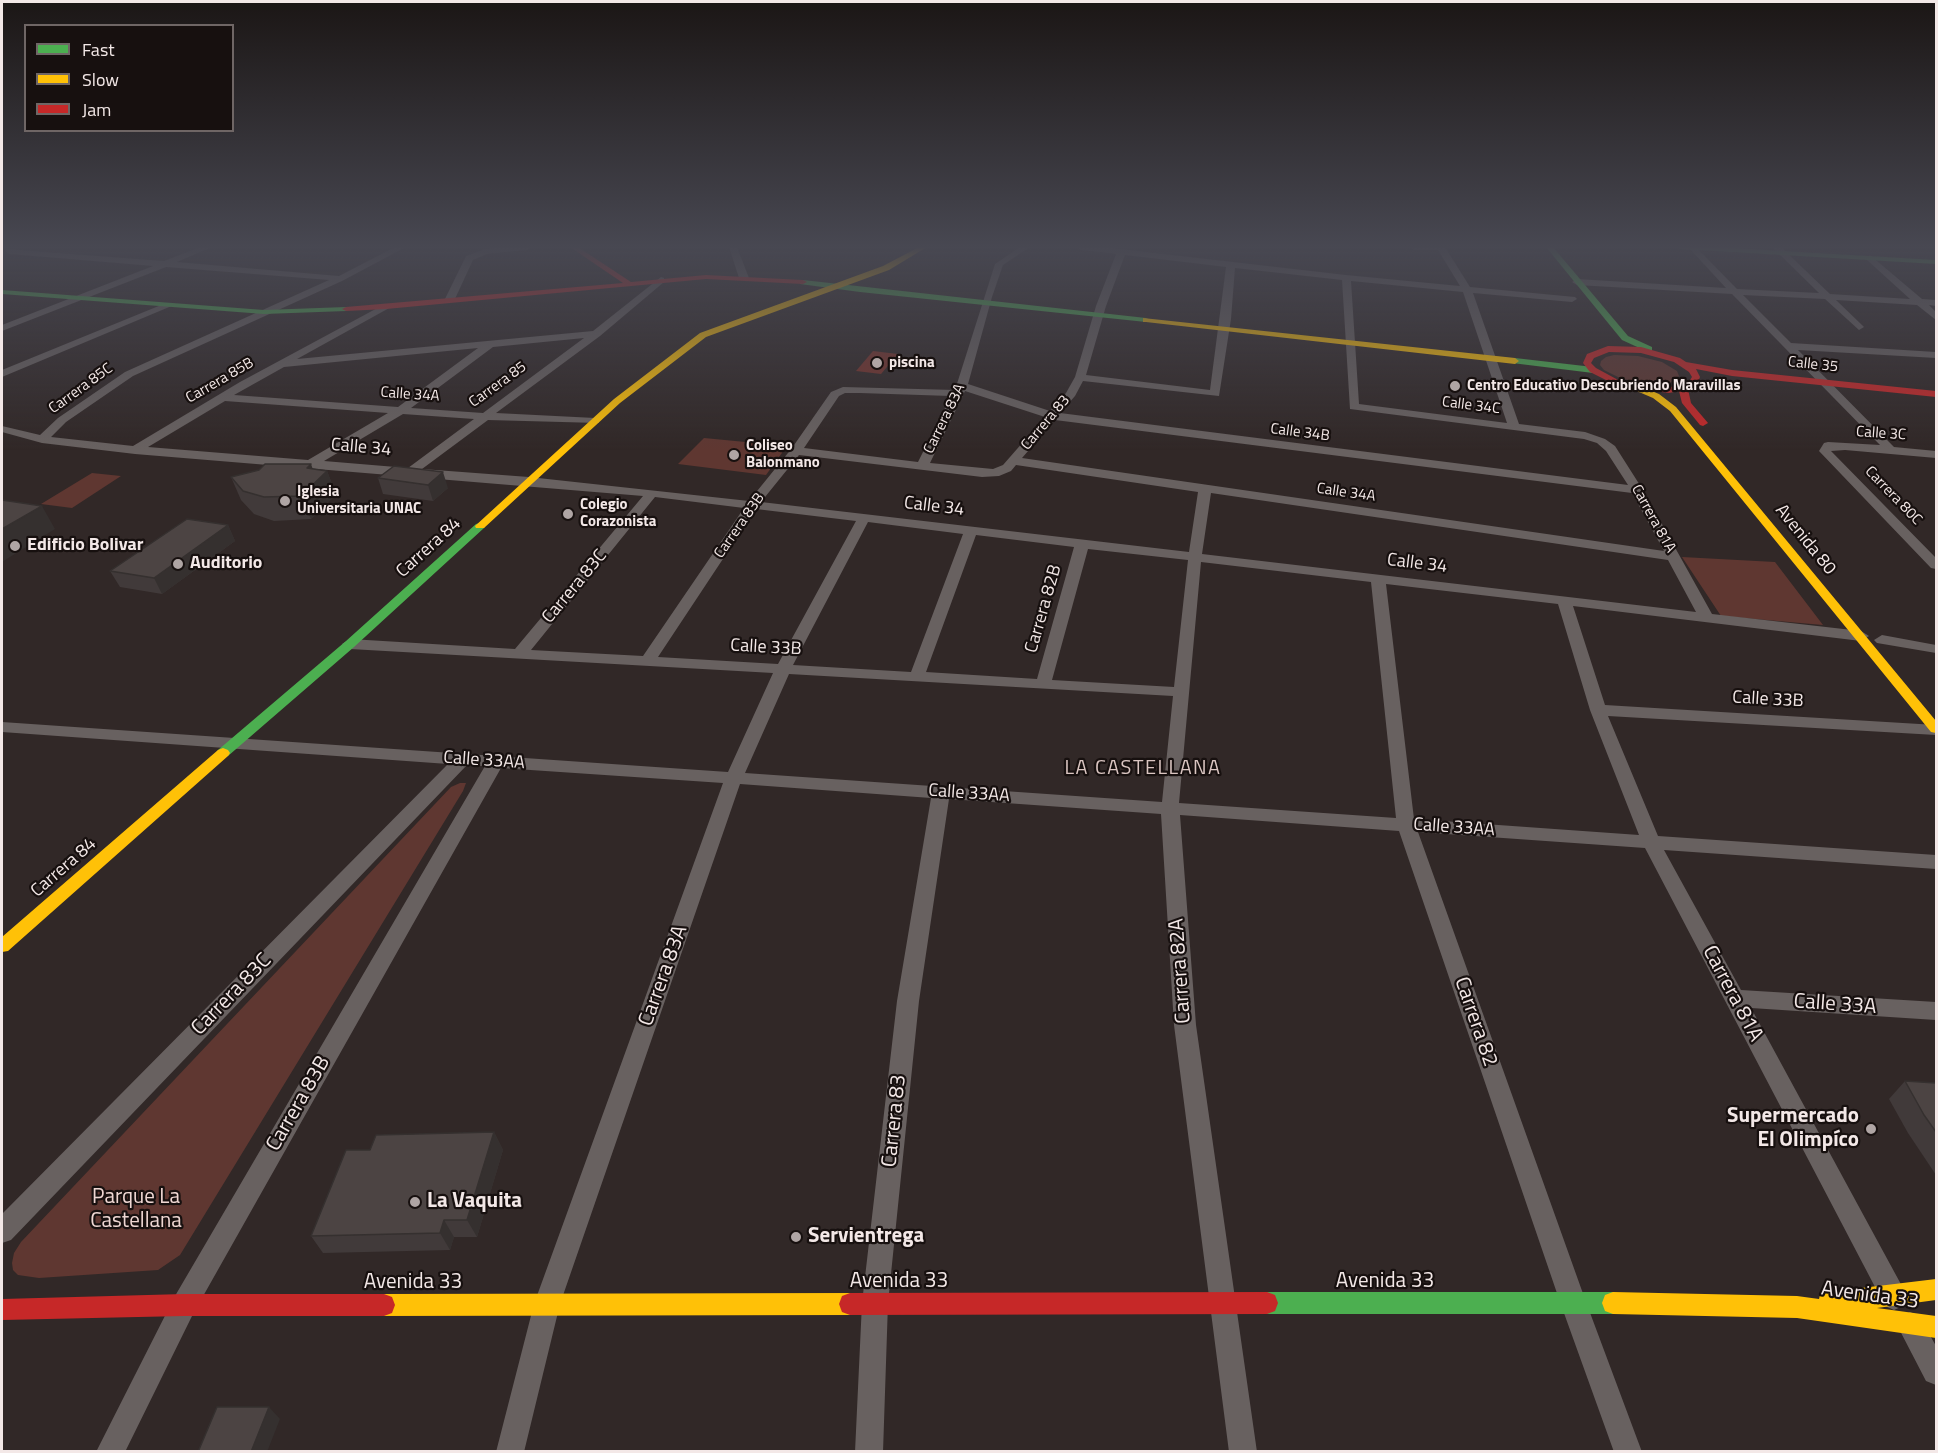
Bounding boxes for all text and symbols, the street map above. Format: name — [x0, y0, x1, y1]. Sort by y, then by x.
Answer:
legend — [24, 24, 234, 132]
text: Fast — [82, 36, 115, 63]
text: Slow — [82, 66, 119, 93]
text: Jam — [82, 96, 111, 123]
street label: Calle 35 — [1787, 353, 1839, 377]
street label: Carrera 85B — [183, 354, 257, 408]
place label: piscina — [889, 354, 935, 372]
marker: piscina — [870, 356, 884, 370]
street label: Carrera 85 — [466, 358, 530, 412]
street label: Carrera 85C — [46, 360, 116, 418]
place label: Centro Educativo Descubriendo Maravillas — [1467, 377, 1741, 395]
marker: Centro Educativo Descubriendo Maravillas — [1448, 379, 1462, 393]
street label: Carrera 83A — [920, 381, 970, 457]
street label: Calle 34A — [380, 384, 440, 406]
street label: Carrera 83 — [1018, 392, 1074, 454]
street label: Calle 34C — [1441, 394, 1501, 418]
street label: Calle 34B — [1269, 420, 1331, 446]
street label: Calle 3C — [1855, 423, 1907, 445]
street label: Calle 34 — [330, 435, 392, 461]
place label: Coliseo Balonmano — [746, 437, 820, 472]
marker: Coliseo Balonmano — [727, 448, 741, 462]
street label: Carrera 80C — [1861, 463, 1925, 529]
street label: Calle 34A — [1315, 480, 1377, 506]
street label: Carrera 81A — [1627, 482, 1679, 556]
place label: Iglesia Universitaria UNAC — [297, 483, 421, 518]
street label: Carrera 83B — [711, 490, 769, 562]
street label: Calle 34 — [903, 493, 965, 521]
marker: Iglesia Universitaria UNAC — [278, 494, 292, 508]
place label: Colegio Corazonista — [580, 496, 656, 531]
street label: Avenida 80 — [1770, 500, 1840, 580]
marker: Colegio Corazonista — [561, 507, 575, 521]
street label: Carrera 84 — [392, 513, 466, 583]
place label: Edificio Bolivar — [27, 535, 143, 557]
marker: Edificio Bolivar — [8, 539, 22, 553]
street label: Carrera 83C — [538, 546, 612, 628]
street label: Calle 34 — [1386, 550, 1448, 578]
place label: Auditorio — [190, 553, 262, 575]
marker: Auditorio — [171, 557, 185, 571]
street label: Carrera 82B — [1021, 562, 1067, 656]
street label: Calle 33B — [730, 635, 802, 661]
street label: Calle 33B — [1732, 687, 1804, 713]
street label: Calle 33AA — [442, 747, 526, 775]
district label: LA CASTELLANA — [1065, 757, 1221, 781]
street label: Calle 33AA — [927, 780, 1011, 808]
street label: Calle 33AA — [1412, 814, 1496, 842]
street label: Carrera 84 — [27, 834, 101, 902]
street label: Carrera 82A — [1165, 918, 1197, 1024]
street label: Carrera 83A — [634, 922, 694, 1030]
street label: Carrera 81A — [1696, 942, 1768, 1046]
street label: Carrera 83C — [187, 949, 277, 1041]
street label: Carrera 82 — [1448, 974, 1502, 1070]
street label: Calle 33A — [1793, 990, 1877, 1020]
street label: Carrera 83B — [262, 1052, 336, 1156]
street label: Carrera 83 — [878, 1074, 912, 1168]
place label: Supermercado El Olimpíco — [1727, 1104, 1859, 1154]
marker: Supermercado El Olimpíco — [1864, 1122, 1878, 1136]
park label: Parque La Castellana — [90, 1185, 182, 1235]
place label: La Vaquita — [427, 1189, 522, 1215]
marker: La Vaquita — [408, 1195, 422, 1209]
place label: Servientrega — [808, 1224, 924, 1250]
marker: Servientrega — [789, 1230, 803, 1244]
street label: Avenida 33 — [850, 1269, 948, 1295]
street label: Avenida 33 — [1336, 1269, 1434, 1295]
street label: Avenida 33 — [364, 1270, 462, 1296]
street label: Avenida 33 — [1820, 1277, 1920, 1315]

